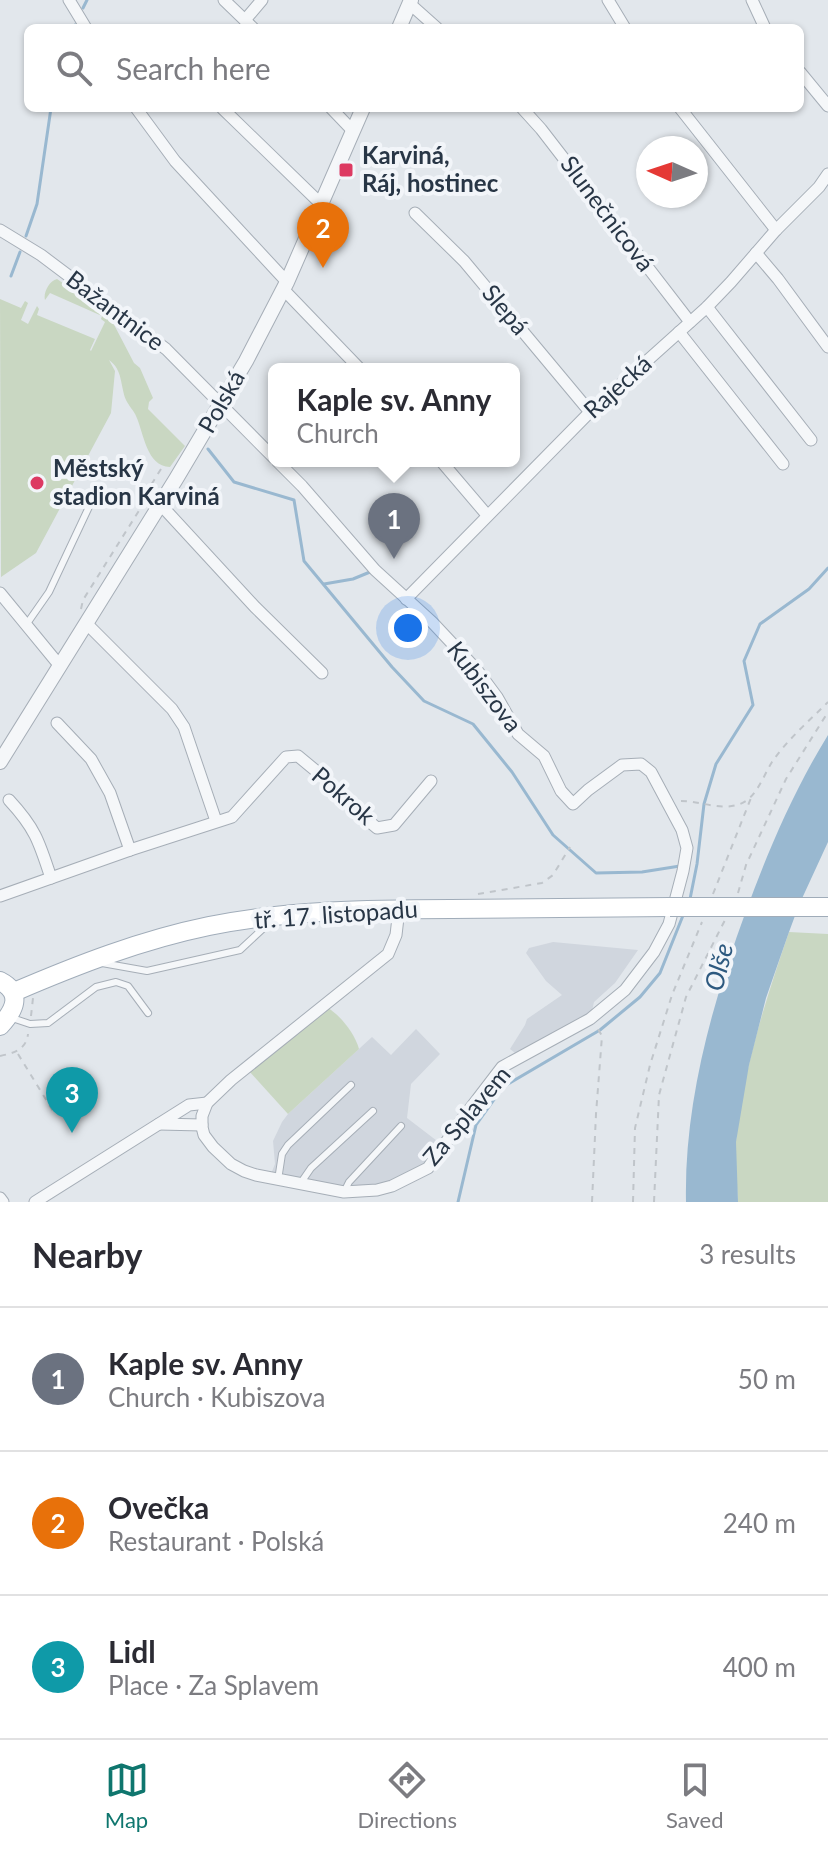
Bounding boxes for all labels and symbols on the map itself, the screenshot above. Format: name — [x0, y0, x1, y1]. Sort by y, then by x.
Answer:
north arrow — [636, 136, 708, 208]
place label: Karviná, Ráj, hostinec — [362, 140, 499, 197]
street label: Slunečnicová — [555, 150, 661, 277]
marker: Karviná, Ráj, hostinec — [337, 161, 355, 179]
pin: 2 — [297, 202, 349, 268]
street label: Bažantnice — [61, 264, 171, 356]
street label: Slepá — [477, 278, 535, 340]
street label: Rajecká — [577, 348, 657, 424]
street label: Polská — [191, 365, 250, 438]
place label: Městský stadion Karviná — [53, 453, 220, 510]
marker: Městský stadion Karviná — [28, 474, 46, 492]
pin: 1 — [368, 493, 420, 559]
your location — [388, 608, 428, 648]
street label: Kubiszova — [442, 635, 529, 737]
street label: Pokrok — [307, 760, 382, 830]
street label: tř. 17. listopadu — [253, 893, 419, 934]
water label: Olše — [697, 940, 739, 994]
street label: Za Splavem — [416, 1060, 516, 1170]
pin: 3 — [46, 1067, 98, 1133]

